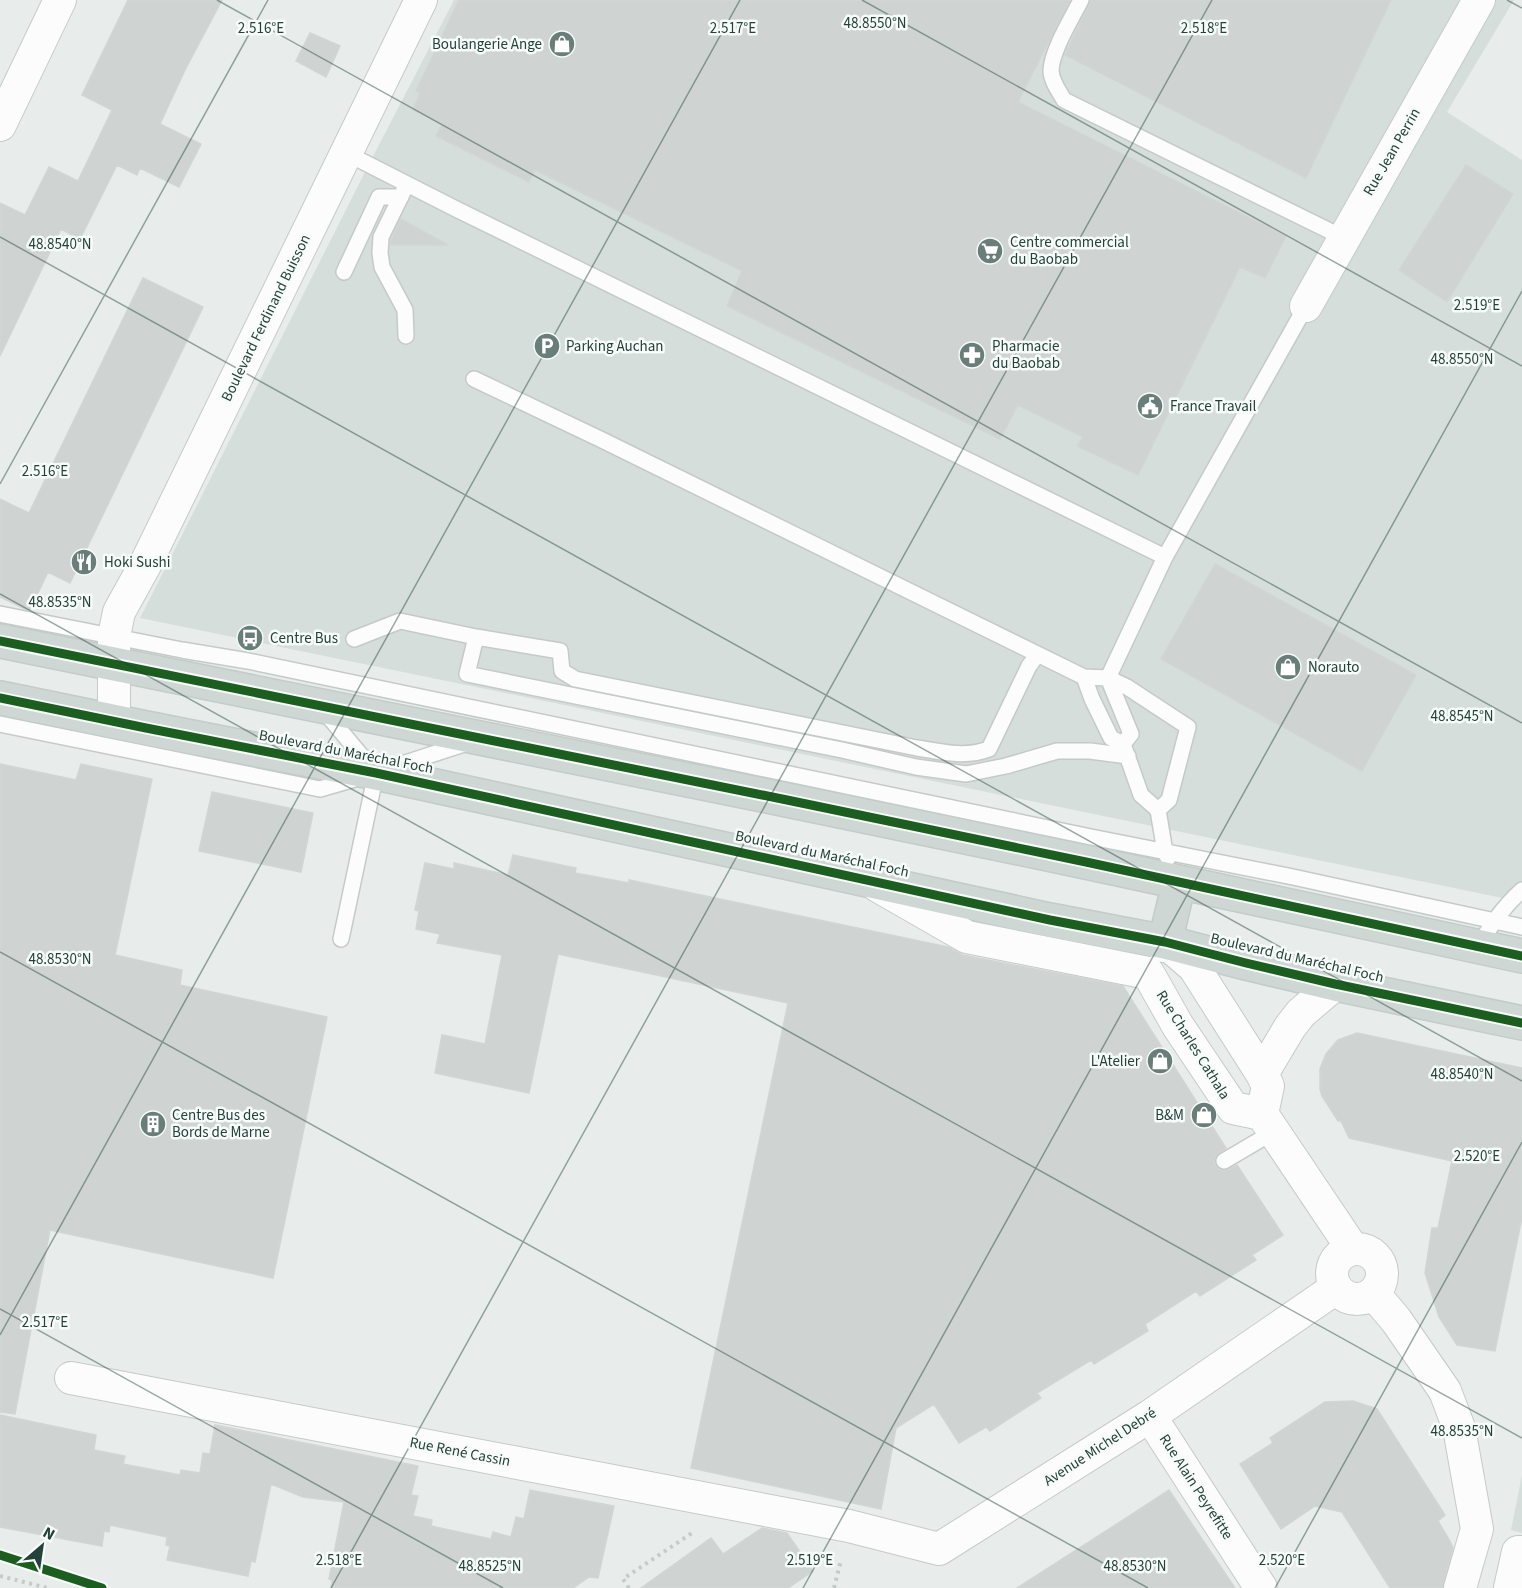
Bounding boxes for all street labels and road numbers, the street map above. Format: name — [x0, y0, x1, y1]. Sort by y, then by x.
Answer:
street label: Rue Jean Perrin — [1358, 104, 1426, 200]
street label: Boulevard Ferdinand Buisson — [216, 231, 316, 405]
street label: Boulevard du Maréchal Foch — [257, 725, 435, 779]
street label: Boulevard du Maréchal Foch — [733, 825, 911, 883]
street label: Boulevard du Maréchal Foch — [1208, 928, 1386, 988]
street label: Rue Charles Cathala — [1151, 986, 1235, 1104]
street label: Avenue Michel Debré — [1040, 1403, 1160, 1491]
street label: Rue Alain Peyrefitte — [1154, 1430, 1238, 1544]
street label: Rue René Cassin — [408, 1432, 512, 1472]

